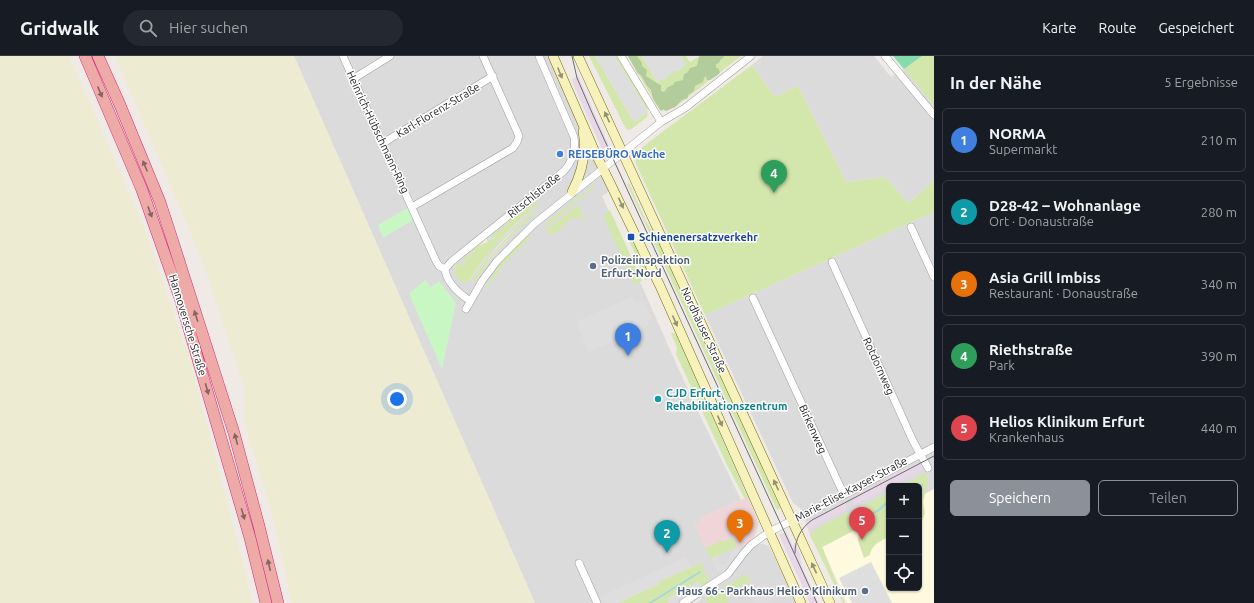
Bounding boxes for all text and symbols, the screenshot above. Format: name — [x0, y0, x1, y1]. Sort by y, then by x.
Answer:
search box — [123, 10, 403, 46]
text: Gridwalk — [20, 17, 99, 39]
icon: search — [137, 17, 159, 39]
text: Hier suchen — [169, 19, 248, 36]
text: Karte — [1042, 20, 1076, 36]
text: Route — [1098, 20, 1137, 36]
text: Gespeichert — [1159, 20, 1234, 36]
one-way arrow — [557, 67, 563, 79]
street label: Heinrich-Hübschmann-Ring — [344, 69, 412, 195]
text: In der Nähe — [950, 73, 1042, 92]
text: 5 Ergebnisse — [1164, 75, 1238, 89]
street label: Karl-Florenz-Straße — [394, 80, 482, 140]
one-way arrow — [98, 86, 104, 98]
one-way arrow — [603, 110, 609, 122]
text: NORMA — [989, 125, 1046, 142]
text: 1 — [960, 133, 968, 147]
text: 210 m — [1201, 133, 1237, 147]
text: Supermarkt — [989, 142, 1057, 156]
place label: REISEBÜRO Wache — [568, 148, 665, 160]
marker: REISEBÜRO Wache — [555, 149, 565, 159]
one-way arrow — [141, 160, 147, 172]
pin: 4 — [761, 160, 787, 193]
street label: Ritschlstraße — [505, 170, 563, 220]
text: D28-42 – Wohnanlage — [989, 197, 1141, 214]
one-way arrow — [618, 198, 624, 209]
text: 2 — [960, 205, 968, 219]
text: 280 m — [1201, 205, 1237, 219]
one-way arrow — [147, 206, 153, 218]
text: Ort · Donaustraße — [989, 214, 1094, 228]
place label: Schienenersatzverkehr — [639, 231, 758, 243]
marker: Schienenersatzverkehr — [626, 232, 636, 242]
place label: Polizeiinspektion Erfurt-Nord — [601, 254, 690, 279]
marker: Polizeiinspektion Erfurt-Nord — [588, 261, 598, 271]
text: Asia Grill Imbiss — [989, 269, 1101, 286]
street label: Hannoversche Straße — [167, 273, 209, 377]
text: 3 — [960, 277, 968, 291]
text: 340 m — [1201, 277, 1237, 291]
street label: Nordhäuser Straße — [679, 285, 729, 375]
text: Restaurant · Donaustraße — [989, 286, 1138, 300]
one-way arrow — [193, 309, 199, 321]
one-way arrow — [673, 316, 679, 328]
pin: 1 — [615, 323, 641, 356]
street label: Rotdornweg — [861, 335, 897, 397]
text: Riethstraße — [989, 341, 1073, 358]
text: 4 — [960, 349, 968, 363]
text: 390 m — [1201, 349, 1237, 363]
text: Park — [989, 358, 1015, 372]
one-way arrow — [204, 383, 210, 395]
place label: CJD Erfurt Rehabilitationszentrum — [666, 387, 788, 412]
your location — [387, 389, 407, 409]
marker: CJD Erfurt Rehabilitationszentrum — [653, 394, 663, 404]
street label: Birkenweg — [797, 403, 829, 455]
text: Helios Klinikum Erfurt — [989, 413, 1145, 430]
one-way arrow — [717, 415, 723, 426]
text: 5 — [960, 421, 968, 435]
text: 440 m — [1201, 421, 1237, 435]
text: Krankenhaus — [989, 430, 1064, 444]
one-way arrow — [233, 433, 239, 445]
street label: Marie-Elise-Kayser-Straße — [793, 454, 909, 524]
one-way arrow — [773, 480, 779, 491]
button: Speichern — [950, 480, 1090, 516]
button: Teilen — [1098, 480, 1238, 516]
map controls — [886, 483, 922, 591]
button: + — [886, 483, 922, 519]
pin: 5 — [849, 507, 875, 540]
one-way arrow — [240, 508, 246, 520]
pin: 3 — [727, 510, 753, 543]
button: − — [886, 519, 922, 555]
pin: 2 — [654, 520, 680, 553]
button: locate — [886, 555, 922, 591]
one-way arrow — [265, 559, 271, 571]
one-way arrow — [811, 562, 817, 573]
place label: Haus 66 - Parkhaus Helios Klinikum — [677, 585, 857, 597]
marker: Haus 66 - Parkhaus Helios Klinikum — [860, 586, 870, 596]

